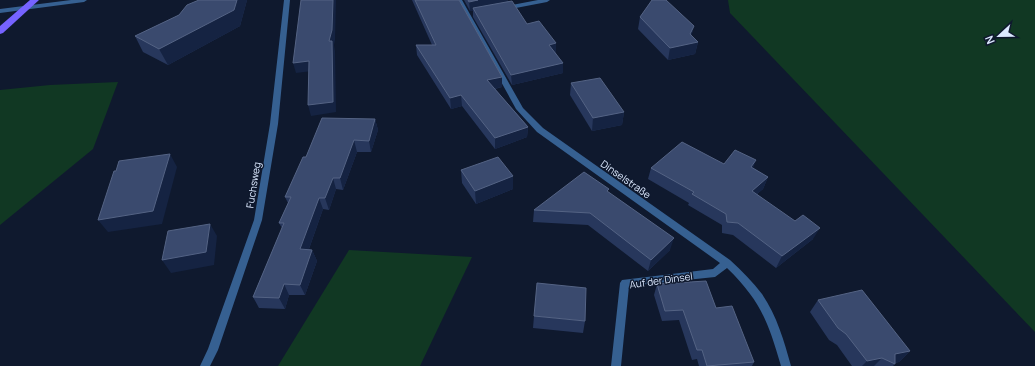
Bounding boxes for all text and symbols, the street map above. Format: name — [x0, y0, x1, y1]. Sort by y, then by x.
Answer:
north arrow — [979, 16, 1019, 56]
text: N — [981, 33, 998, 46]
street label: Dinselstraße — [598, 156, 654, 202]
street label: Fuchsweg — [242, 161, 264, 209]
street label: Auf der Dinsel — [629, 269, 693, 291]

